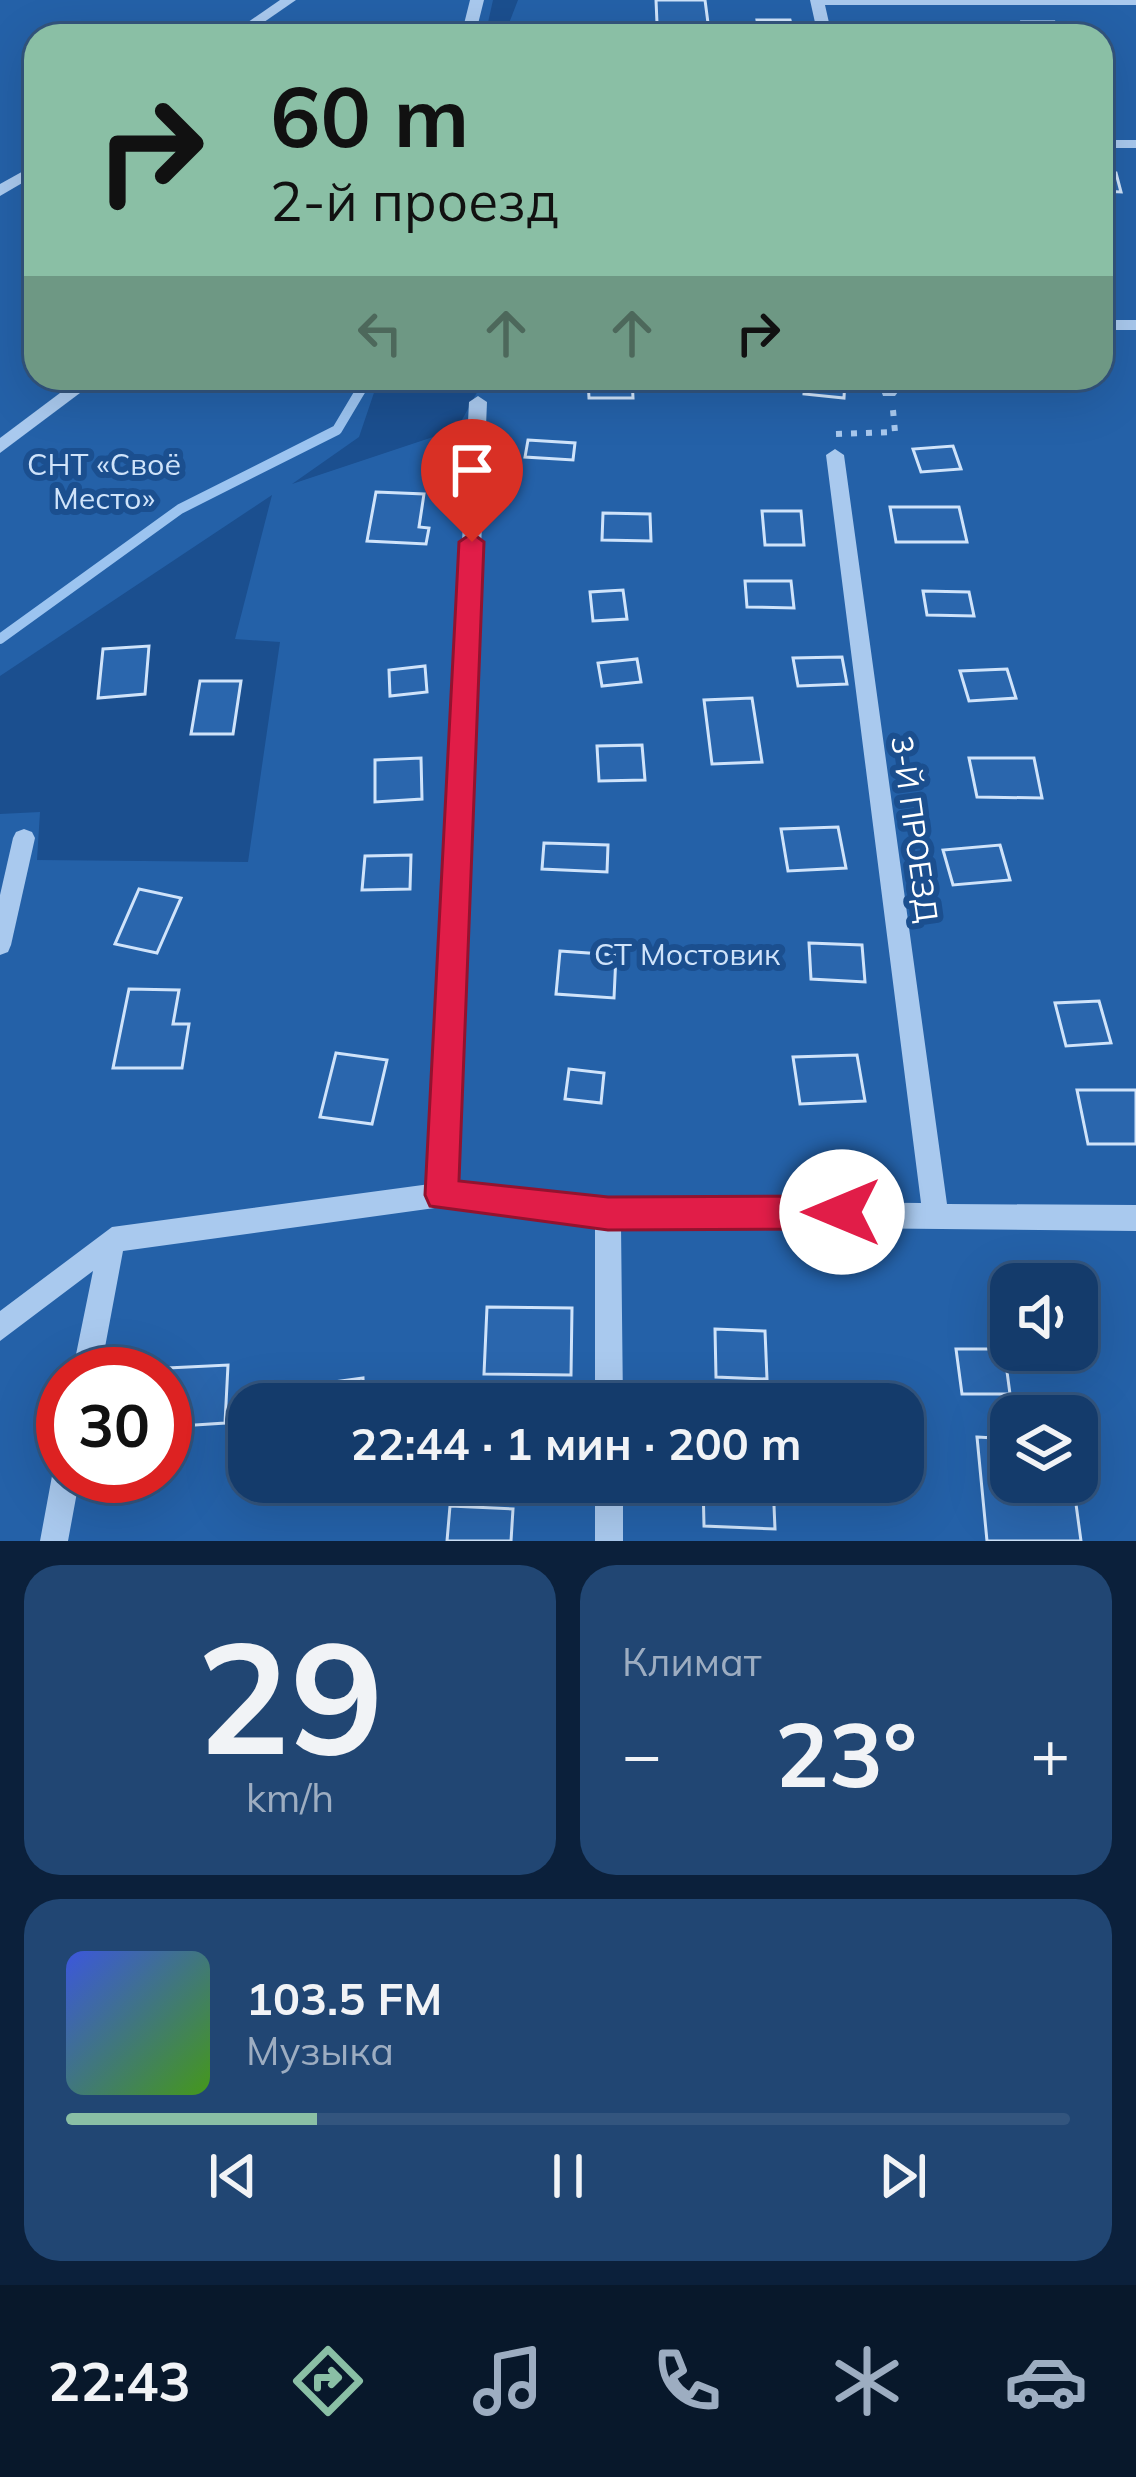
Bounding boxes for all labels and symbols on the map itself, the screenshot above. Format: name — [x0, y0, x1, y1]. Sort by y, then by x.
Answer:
pin — [421, 419, 523, 542]
park label: СНТ «Своё Место» — [27, 445, 181, 517]
street label: 3-Й ПРОЕЗД — [883, 733, 947, 925]
park label: СТ Мостовик — [594, 935, 781, 973]
position arrow — [779, 1149, 905, 1275]
speed limit sign: 30 — [36, 1347, 192, 1503]

